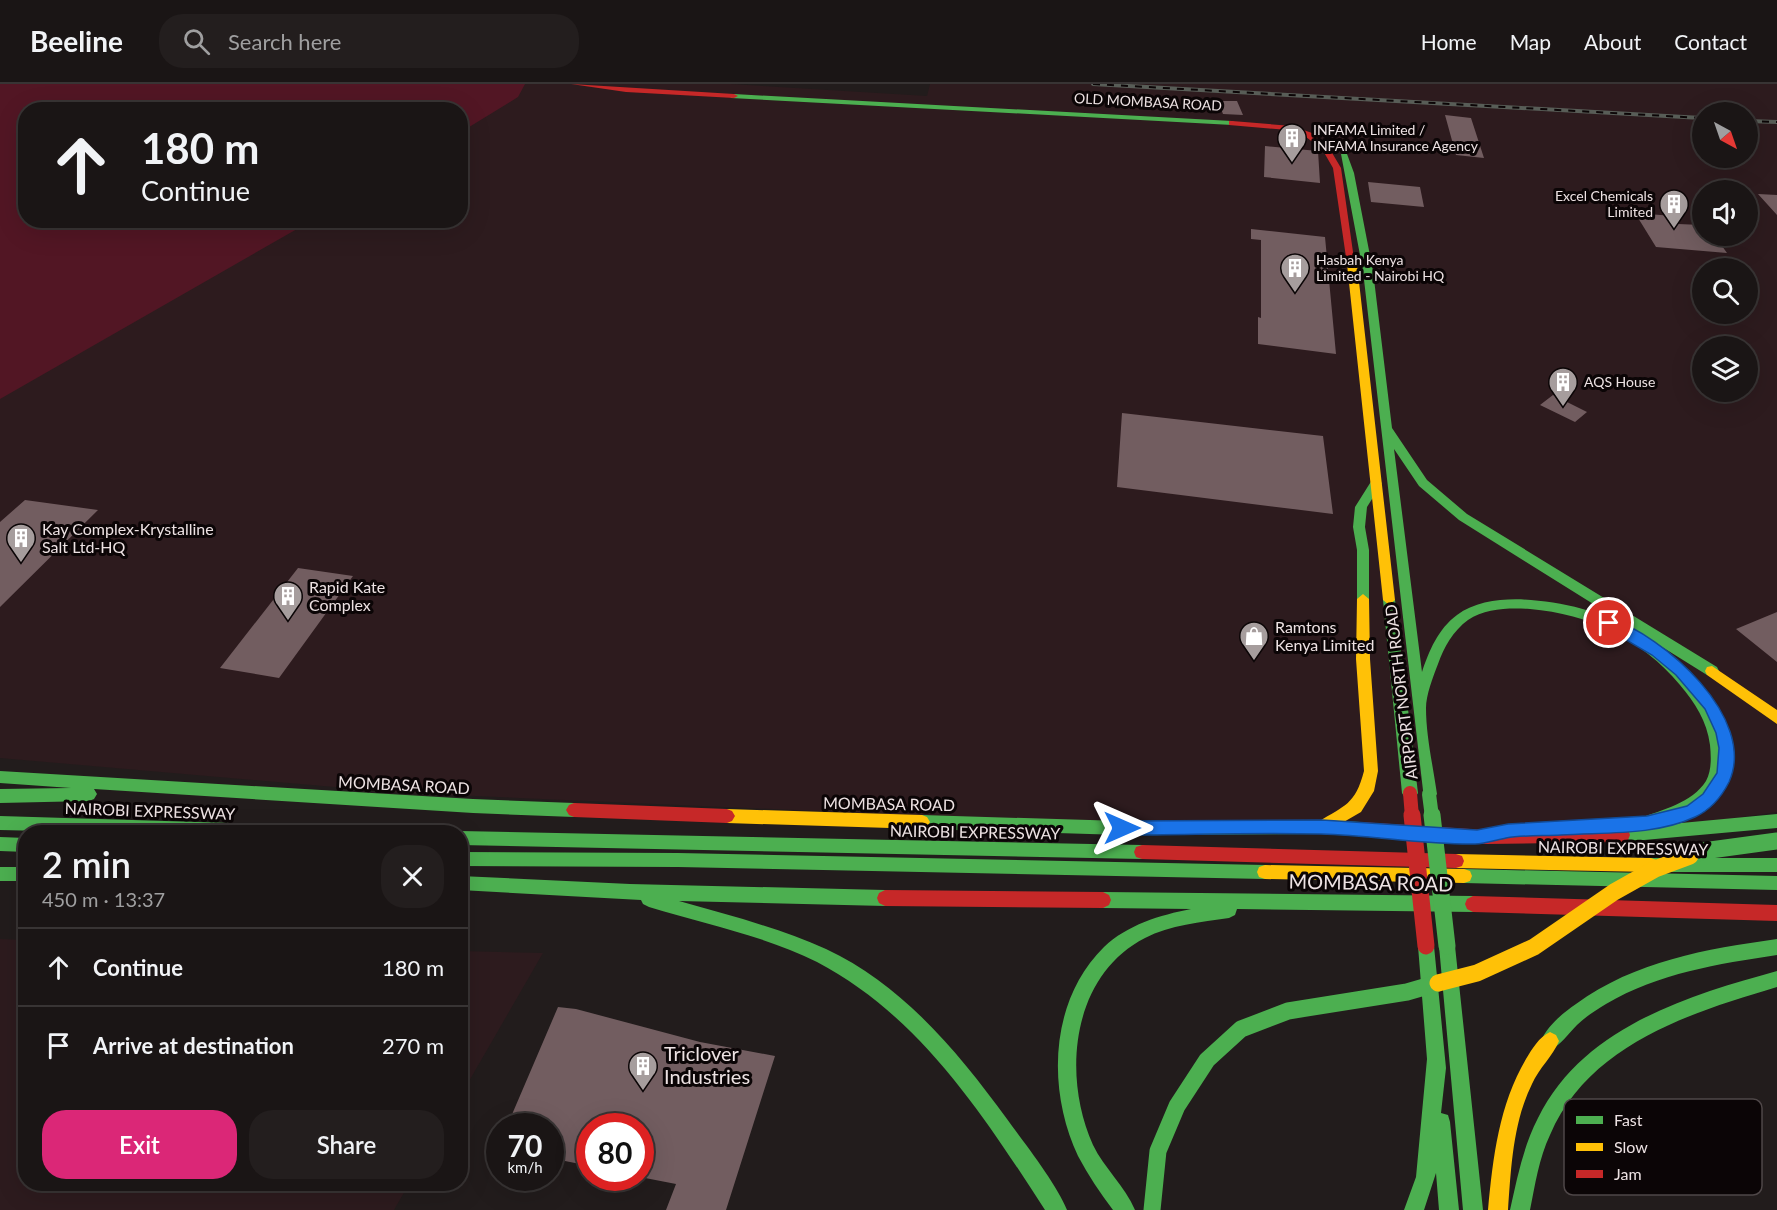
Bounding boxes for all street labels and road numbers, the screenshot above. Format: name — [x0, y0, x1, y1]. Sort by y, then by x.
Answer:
street label: OLD MOMBASA ROAD — [1074, 89, 1222, 114]
street label: AIRPORT NORTH ROAD — [1380, 603, 1421, 781]
street label: MOMBASA ROAD — [338, 772, 470, 797]
street label: MOMBASA ROAD — [823, 793, 955, 814]
street label: NAIROBI EXPRESSWAY — [64, 798, 236, 823]
street label: NAIROBI EXPRESSWAY — [890, 821, 1060, 842]
street label: NAIROBI EXPRESSWAY — [1538, 837, 1708, 858]
street label: MOMBASA ROAD — [1288, 869, 1454, 895]

